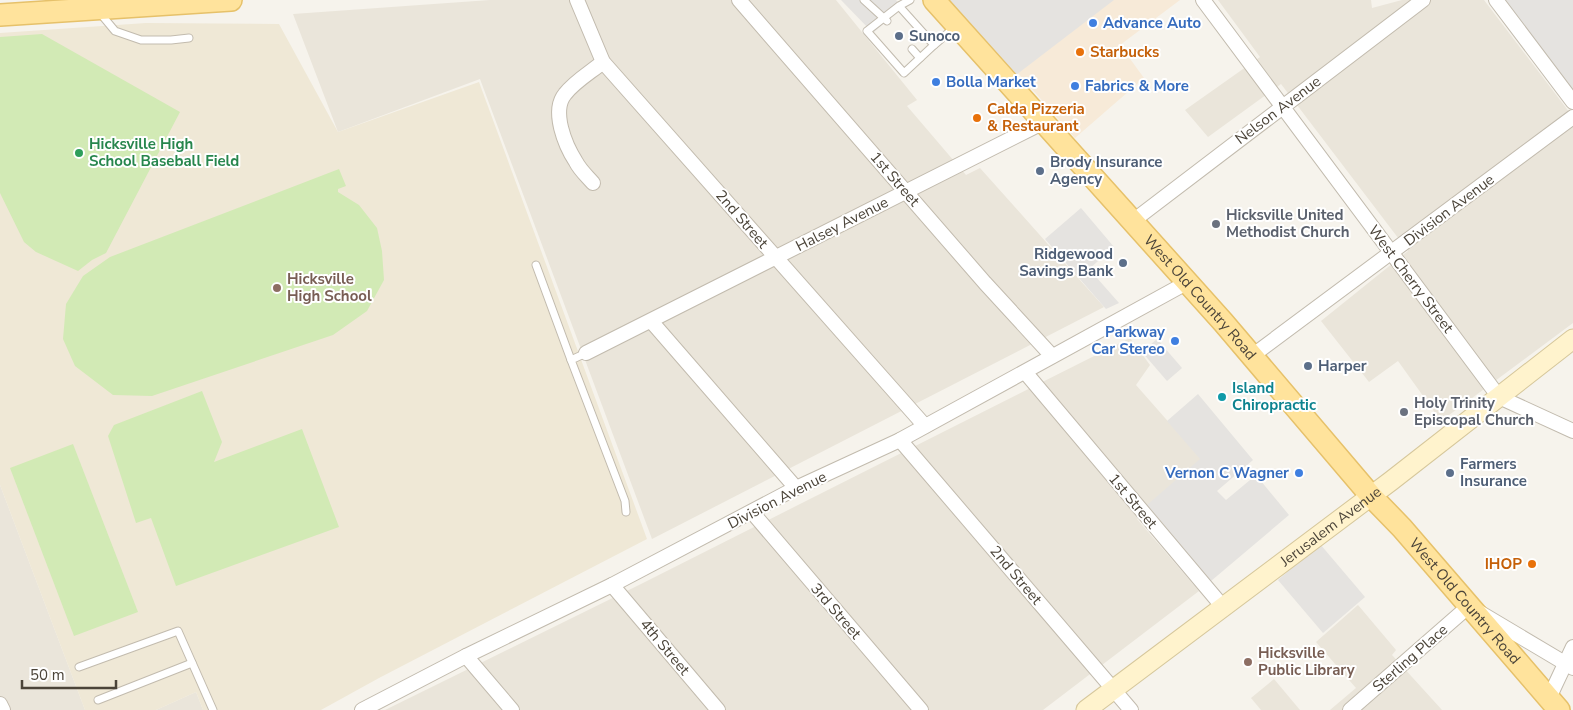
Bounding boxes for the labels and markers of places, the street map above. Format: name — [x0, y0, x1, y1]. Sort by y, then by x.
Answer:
place label: Advance Auto — [1103, 13, 1201, 33]
marker: Advance Auto — [1087, 17, 1099, 29]
place label: Sunoco — [909, 26, 960, 46]
marker: Sunoco — [893, 30, 905, 42]
place label: Starbucks — [1090, 42, 1159, 62]
marker: Starbucks — [1074, 46, 1086, 58]
place label: Bolla Market — [946, 72, 1036, 92]
marker: Bolla Market — [930, 76, 942, 88]
place label: Fabrics & More — [1085, 76, 1189, 96]
marker: Fabrics & More — [1069, 80, 1081, 92]
place label: Calda Pizzeria & Restaurant — [987, 99, 1085, 136]
marker: Calda Pizzeria & Restaurant — [971, 112, 983, 124]
place label: Hicksville High School Baseball Field — [89, 134, 239, 171]
marker: Hicksville High School Baseball Field — [73, 147, 85, 159]
place label: Brody Insurance Agency — [1050, 152, 1163, 189]
marker: Brody Insurance Agency — [1034, 165, 1046, 177]
place label: Hicksville United Methodist Church — [1226, 205, 1349, 242]
marker: Hicksville United Methodist Church — [1210, 218, 1222, 230]
place label: Ridgewood Savings Bank — [1019, 244, 1114, 281]
marker: Ridgewood Savings Bank — [1117, 257, 1129, 269]
place label: Hicksville High School — [287, 269, 372, 306]
marker: Hicksville High School — [271, 282, 283, 294]
place label: Parkway Car Stereo — [1091, 322, 1165, 359]
marker: Parkway Car Stereo — [1169, 335, 1181, 347]
place label: Harper — [1318, 356, 1367, 376]
marker: Harper — [1302, 360, 1314, 372]
place label: Island Chiropractic — [1232, 378, 1316, 415]
marker: Island Chiropractic — [1216, 391, 1228, 403]
place label: Holy Trinity Episcopal Church — [1414, 393, 1534, 430]
marker: Holy Trinity Episcopal Church — [1398, 406, 1410, 418]
place label: Farmers Insurance — [1460, 454, 1527, 491]
place label: Vernon C Wagner — [1164, 463, 1289, 483]
marker: Vernon C Wagner — [1293, 467, 1305, 479]
marker: Farmers Insurance — [1444, 467, 1456, 479]
place label: IHOP — [1485, 554, 1522, 574]
marker: IHOP — [1526, 558, 1538, 570]
place label: Hicksville Public Library — [1258, 643, 1355, 680]
marker: Hicksville Public Library — [1242, 656, 1254, 668]

